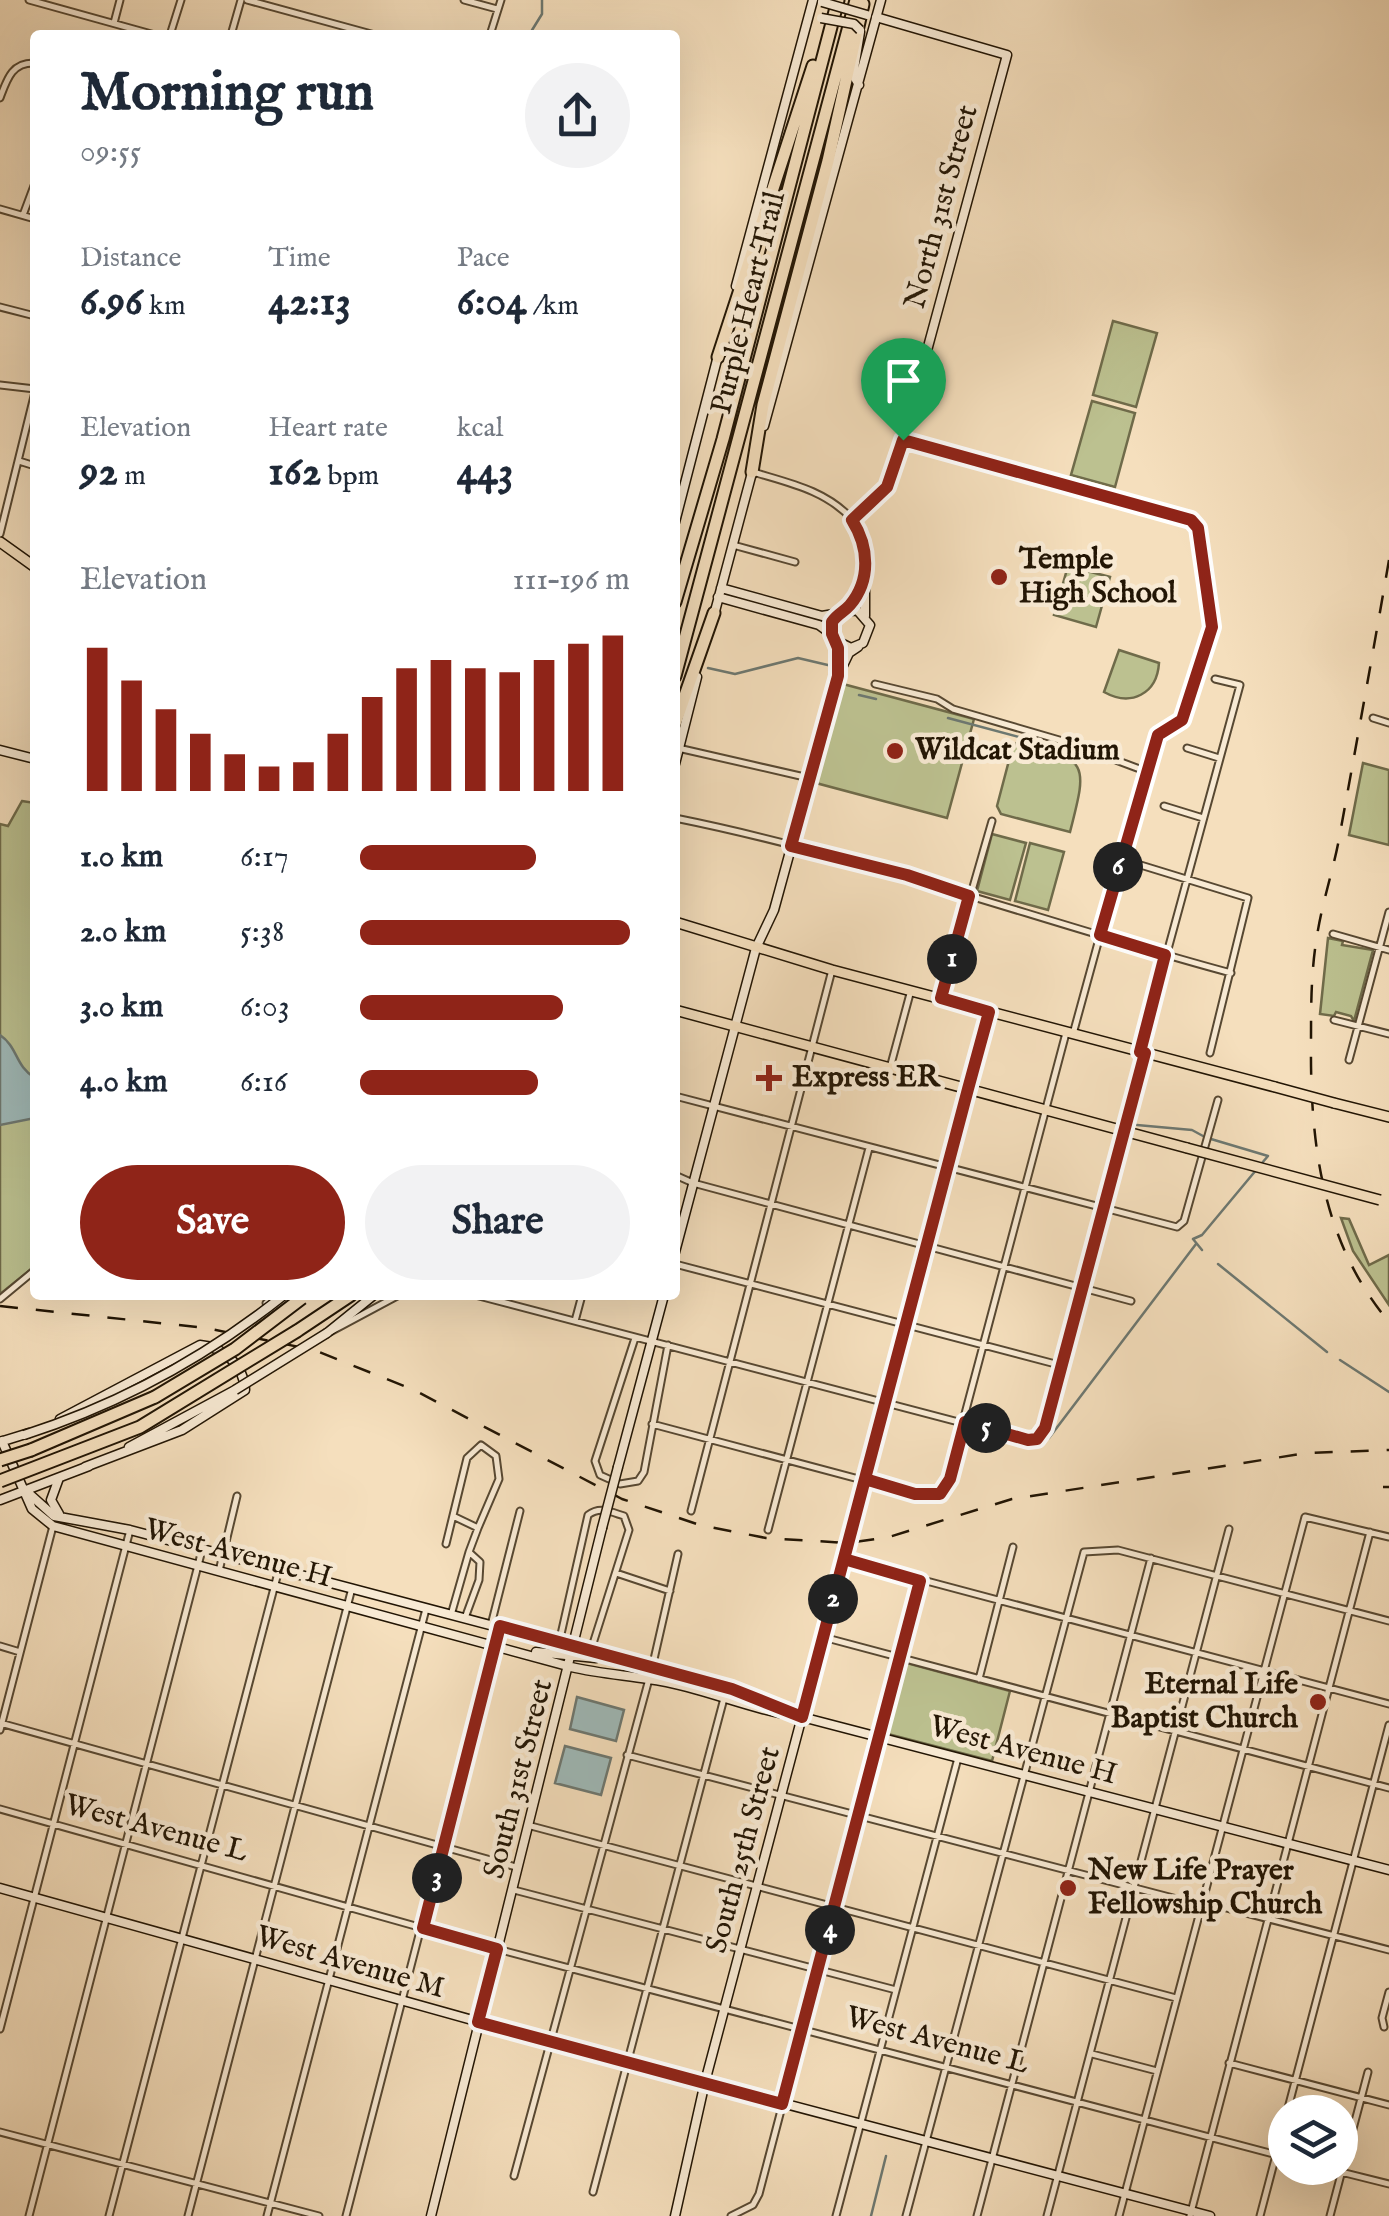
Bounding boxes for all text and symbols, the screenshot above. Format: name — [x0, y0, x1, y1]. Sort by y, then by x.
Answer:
text: Morning run — [80, 59, 374, 129]
button: share — [525, 63, 630, 168]
street label: North 31st Street — [897, 101, 987, 313]
text: 09:55 — [80, 132, 141, 173]
street label: Purple Heart Trail — [703, 187, 795, 418]
text: Distance — [80, 241, 181, 276]
text: Time — [268, 241, 331, 276]
text: Pace — [457, 241, 510, 276]
text: 6.96 — [80, 276, 143, 329]
text: 42:13 — [268, 276, 351, 329]
text: 6:04 — [457, 276, 527, 329]
text: km — [143, 289, 186, 324]
text: /km — [527, 289, 579, 324]
pin — [861, 338, 946, 441]
icon: arrive — [876, 353, 931, 408]
text: Elevation — [80, 411, 191, 446]
text: Heart rate — [268, 411, 388, 446]
text: kcal — [457, 411, 503, 446]
text: 92 — [80, 446, 118, 499]
text: 162 — [268, 446, 321, 499]
text: 443 — [457, 446, 514, 499]
text: m — [118, 459, 146, 494]
text: bpm — [321, 459, 379, 494]
place label: Temple High School — [1018, 541, 1177, 613]
text: Elevation — [80, 560, 207, 601]
text: 111–196 m — [512, 560, 630, 601]
marker: Temple High School — [988, 566, 1010, 588]
place label: Wildcat Stadium — [914, 732, 1120, 770]
marker: Wildcat Stadium — [884, 740, 906, 762]
text: 1.0 km — [80, 837, 163, 878]
text: 6:17 — [240, 837, 289, 878]
pin: 6 — [1093, 842, 1143, 892]
text: 6 — [1112, 849, 1124, 884]
text: 2.0 km — [80, 912, 166, 953]
text: 5:38 — [240, 912, 285, 953]
pin: 1 — [927, 934, 977, 984]
text: 1 — [947, 941, 957, 976]
text: 3.0 km — [80, 987, 163, 1028]
text: 6:03 — [240, 987, 290, 1028]
place label: Express ER — [792, 1059, 942, 1097]
text: 4.0 km — [80, 1062, 168, 1103]
text: 6:16 — [240, 1062, 287, 1103]
marker: Express ER — [756, 1065, 782, 1091]
button: Save — [80, 1165, 345, 1280]
button: Share — [365, 1165, 630, 1280]
pin: 5 — [961, 1403, 1011, 1453]
text: 5 — [981, 1410, 991, 1445]
street label: West Avenue H — [140, 1511, 336, 1597]
pin: 2 — [808, 1574, 858, 1624]
text: 2 — [826, 1581, 840, 1616]
place label: Eternal Life Baptist Church — [1111, 1666, 1299, 1738]
street label: South 31st Street — [476, 1675, 562, 1883]
marker: Eternal Life Baptist Church — [1307, 1691, 1329, 1713]
street label: West Avenue H — [925, 1708, 1121, 1794]
street label: South 25th Street — [698, 1743, 790, 1957]
street label: West Avenue L — [60, 1786, 252, 1872]
place label: New Life Prayer Fellowship Church — [1087, 1852, 1323, 1924]
pin: 3 — [412, 1853, 462, 1903]
text: 3 — [432, 1860, 442, 1895]
marker: New Life Prayer Fellowship Church — [1057, 1877, 1079, 1899]
pin: 4 — [805, 1905, 855, 1955]
text: 4 — [823, 1912, 837, 1947]
street label: West Avenue M — [251, 1918, 449, 2008]
street label: West Avenue L — [841, 1998, 1033, 2084]
map controls — [1268, 2095, 1358, 2185]
button: layers — [1268, 2095, 1358, 2185]

